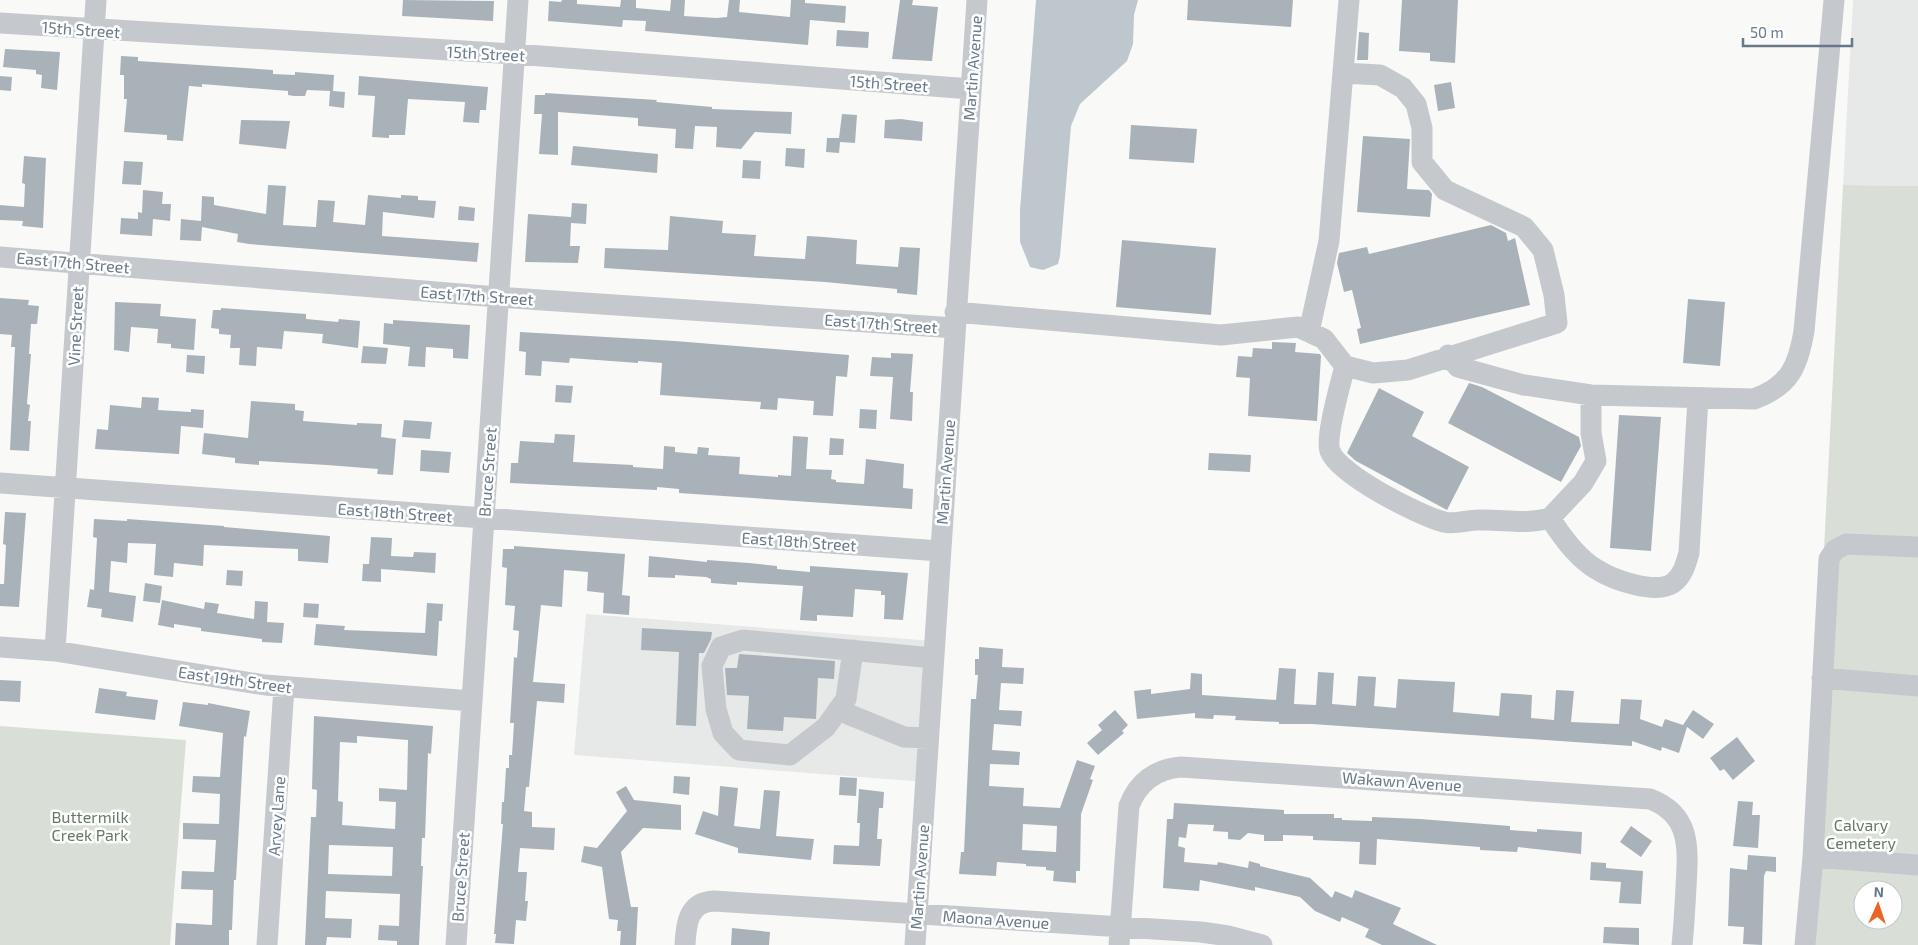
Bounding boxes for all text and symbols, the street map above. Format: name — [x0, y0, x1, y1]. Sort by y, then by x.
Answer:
street label: Martin Avenue — [959, 15, 985, 121]
scale bar — [1743, 15, 1852, 47]
street label: 15th Street — [41, 17, 121, 41]
text: 50 m — [1750, 23, 1784, 41]
street label: 15th Street — [446, 41, 526, 65]
street label: 15th Street — [849, 71, 929, 95]
street label: East 17th Street — [16, 248, 130, 276]
street label: East 17th Street — [420, 282, 534, 308]
street label: Vine Street — [63, 286, 87, 366]
street label: East 17th Street — [824, 310, 938, 336]
street label: Martin Avenue — [932, 419, 958, 525]
street label: Bruce Street — [474, 427, 500, 517]
street label: East 18th Street — [337, 499, 453, 525]
street label: East 18th Street — [741, 528, 857, 554]
street label: East 19th Street — [177, 662, 293, 696]
street label: Wakawn Avenue — [1341, 767, 1463, 795]
street label: Arvey Lane — [264, 775, 288, 857]
park label: Buttermilk Creek Park — [51, 807, 129, 844]
park label: Calvary Cemetery — [1826, 815, 1896, 852]
street label: Martin Avenue — [906, 824, 932, 930]
street label: Bruce Street — [447, 832, 473, 922]
north arrow — [1853, 880, 1903, 930]
text: N — [1873, 883, 1884, 900]
street label: Maona Avenue — [942, 906, 1050, 932]

